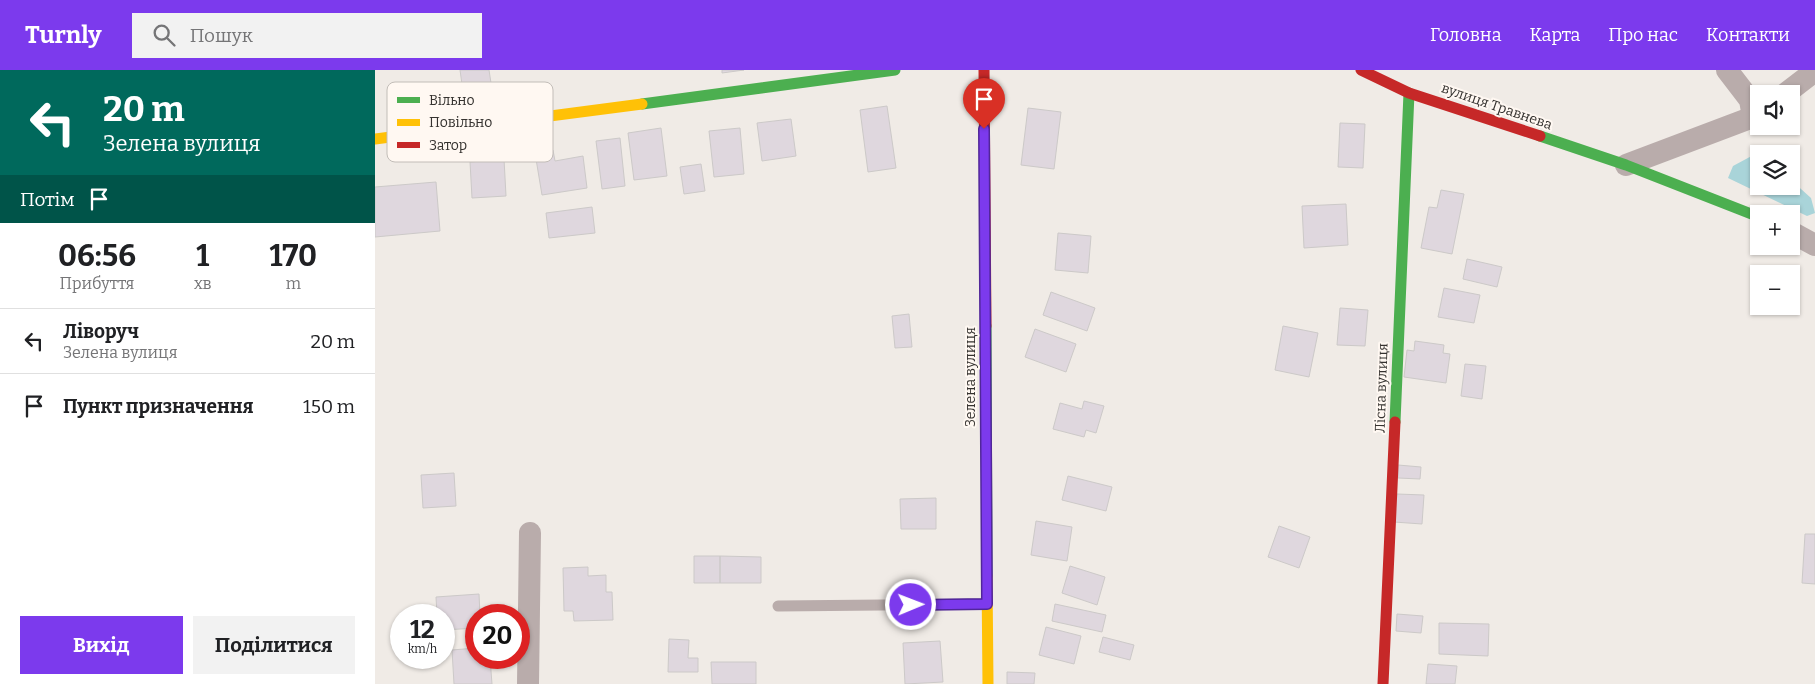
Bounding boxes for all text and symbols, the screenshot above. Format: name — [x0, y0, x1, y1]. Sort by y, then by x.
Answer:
search box — [132, 13, 482, 58]
text: Turnly — [25, 21, 102, 49]
icon: search — [150, 21, 178, 49]
text: Пошук — [190, 24, 253, 47]
text: Головна — [1430, 24, 1502, 46]
text: Карта — [1530, 24, 1580, 46]
text: Про нас — [1608, 24, 1678, 46]
text: Контакти — [1706, 24, 1790, 46]
pin — [963, 78, 1005, 129]
street label: вулиця Травнева — [1439, 80, 1555, 134]
legend — [387, 82, 553, 162]
icon: arrive — [970, 85, 998, 113]
map controls — [1750, 85, 1800, 315]
button: sound — [1750, 85, 1800, 135]
text: 20 m — [103, 88, 185, 130]
icon: left — [20, 90, 85, 155]
text: Вільно — [429, 92, 474, 109]
text: Повільно — [429, 114, 492, 131]
text: Зелена вулиця — [103, 130, 260, 157]
text: Затор — [429, 137, 467, 154]
button: layers — [1750, 145, 1800, 195]
icon: arrive — [85, 185, 113, 213]
text: Потім — [20, 188, 75, 211]
button: + — [1750, 205, 1800, 255]
text: 06:56 — [58, 238, 136, 274]
text: 1 — [196, 238, 209, 274]
text: 170 — [270, 238, 317, 274]
button: − — [1750, 265, 1800, 315]
text: Прибуття — [59, 274, 134, 293]
text: хв — [194, 274, 212, 293]
text: m — [286, 274, 301, 293]
text: Ліворуч — [63, 320, 139, 343]
icon: left — [20, 327, 48, 355]
street label: Зелена вулиця — [962, 327, 979, 427]
text: 20 m — [311, 330, 355, 353]
text: Зелена вулиця — [63, 343, 177, 362]
street label: Лісна вулиця — [1371, 343, 1392, 433]
icon: arrive — [20, 392, 48, 420]
text: Пункт призначення — [63, 395, 254, 418]
text: 150 m — [303, 395, 355, 418]
position arrow — [884, 578, 936, 630]
speed limit sign: 20 — [465, 604, 530, 669]
text: 12 — [410, 615, 435, 645]
button: Вихід — [20, 616, 183, 674]
button: Поділитися — [193, 616, 355, 674]
text: km/h — [408, 642, 437, 656]

